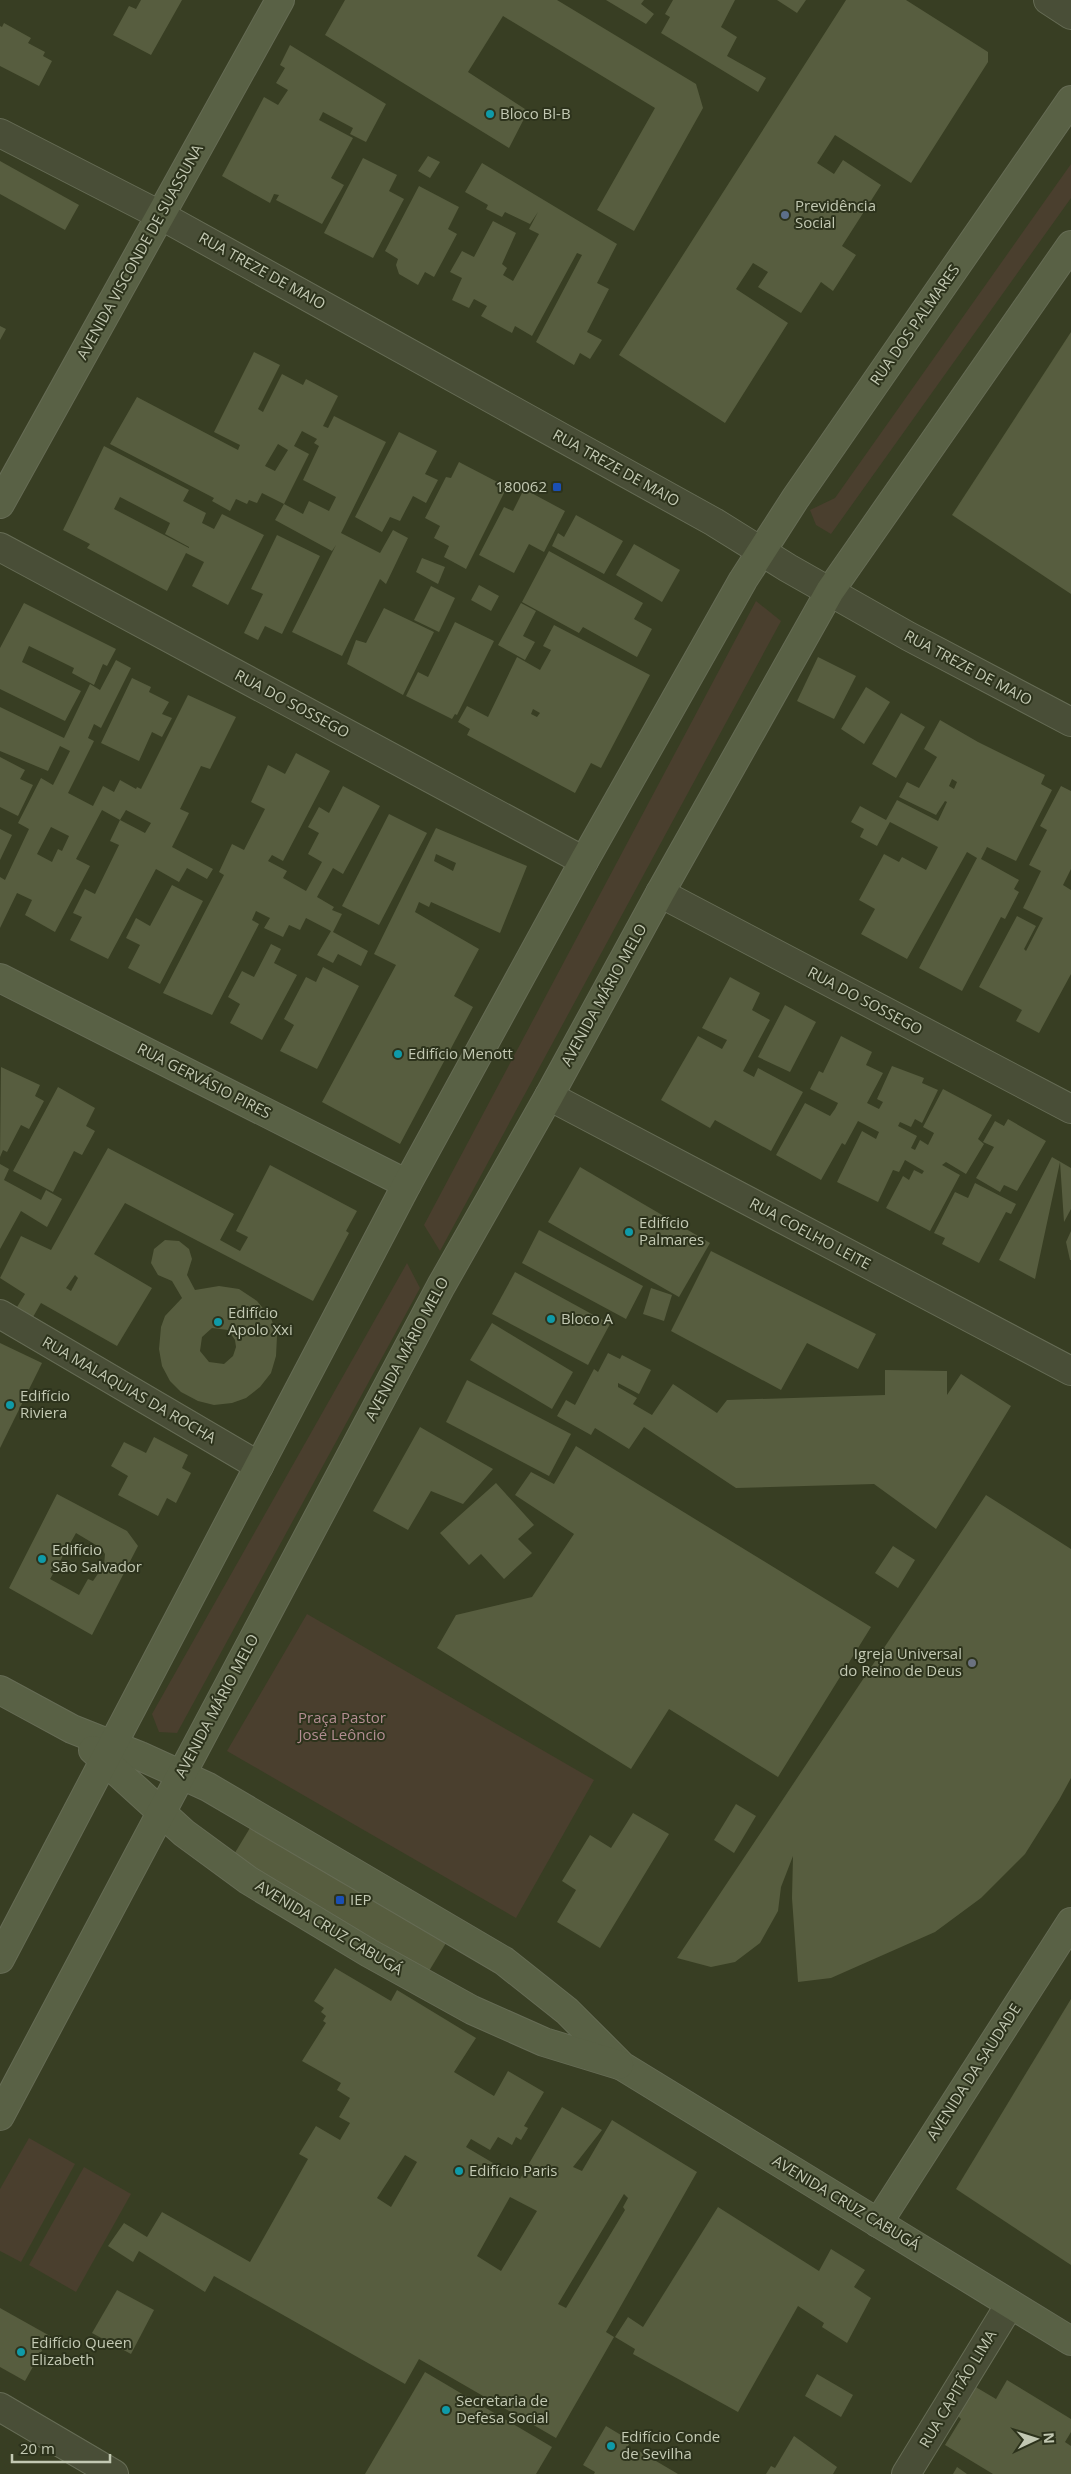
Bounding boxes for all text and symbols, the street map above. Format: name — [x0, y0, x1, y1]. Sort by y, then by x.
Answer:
place label: Bloco Bl-B — [500, 103, 571, 123]
marker: Bloco Bl-B — [484, 108, 496, 120]
street label: AVENIDA VISCONDE DE SUASSUNA — [71, 140, 207, 363]
place label: Previdência Social — [795, 195, 876, 232]
marker: Previdência Social — [779, 209, 791, 221]
street label: RUA TREZE DE MAIO — [195, 227, 330, 313]
street label: RUA DOS PALMARES — [865, 260, 963, 389]
street label: RUA TREZE DE MAIO — [549, 424, 684, 510]
place label: 180062 — [496, 476, 547, 496]
marker: 180062 — [551, 481, 563, 493]
street label: RUA TREZE DE MAIO — [901, 625, 1036, 709]
street label: RUA DO SOSSEGO — [232, 664, 353, 742]
street label: AVENIDA MÁRIO MELO — [556, 920, 651, 1069]
street label: RUA DO SOSSEGO — [805, 961, 926, 1039]
street label: RUA GERVÁSIO PIRES — [134, 1038, 275, 1123]
place label: Edifício Menott — [408, 1043, 513, 1063]
marker: Edifício Menott — [392, 1048, 404, 1060]
street label: RUA COELHO LEITE — [746, 1193, 875, 1274]
place label: Edifício Palmares — [639, 1212, 704, 1249]
marker: Edifício Palmares — [623, 1226, 635, 1238]
street label: AVENIDA MÁRIO MELO — [360, 1273, 452, 1424]
place label: Edifício Apolo Xxi — [228, 1302, 293, 1339]
place label: Bloco A — [561, 1308, 614, 1328]
marker: Bloco A — [545, 1313, 557, 1325]
marker: Edifício Apolo Xxi — [212, 1316, 224, 1328]
street label: RUA MALAQUIAS DA ROCHA — [39, 1331, 220, 1447]
place label: Edifício Riviera — [20, 1385, 70, 1422]
marker: Edifício Riviera — [4, 1399, 16, 1411]
place label: Edifício São Salvador — [52, 1539, 142, 1576]
marker: Edifício São Salvador — [36, 1553, 48, 1565]
street label: AVENIDA MÁRIO MELO — [170, 1630, 262, 1781]
place label: Igreja Universal do Reino de Deus — [839, 1643, 962, 1680]
marker: Igreja Universal do Reino de Deus — [966, 1657, 978, 1669]
park label: Praça Pastor José Leôncio — [297, 1707, 386, 1744]
street label: AVENIDA CRUZ CABUGÁ — [252, 1875, 407, 1979]
place label: IEP — [350, 1889, 372, 1909]
marker: IEP — [334, 1894, 346, 1906]
street label: AVENIDA DA SAUDADE — [921, 1999, 1025, 2144]
street label: AVENIDA CRUZ CABUGÁ — [769, 2150, 924, 2254]
place label: Edifício Paris — [469, 2160, 557, 2180]
marker: Edifício Paris — [453, 2165, 465, 2177]
street label: RUA CAPITÃO LIMA — [914, 2325, 1000, 2451]
place label: Edifício Queen Elizabeth — [31, 2332, 132, 2369]
marker: Edifício Queen Elizabeth — [15, 2346, 27, 2358]
place label: Secretaria de Defesa Social — [456, 2390, 549, 2427]
marker: Secretaria de Defesa Social — [440, 2404, 452, 2416]
north arrow — [1011, 2414, 1061, 2464]
place label: Edifício Conde de Sevilha — [621, 2426, 720, 2463]
scale bar — [12, 2432, 110, 2464]
text: N — [1040, 2432, 1059, 2444]
text: 20 m — [20, 2438, 55, 2458]
marker: Edifício Conde de Sevilha — [605, 2440, 617, 2452]

